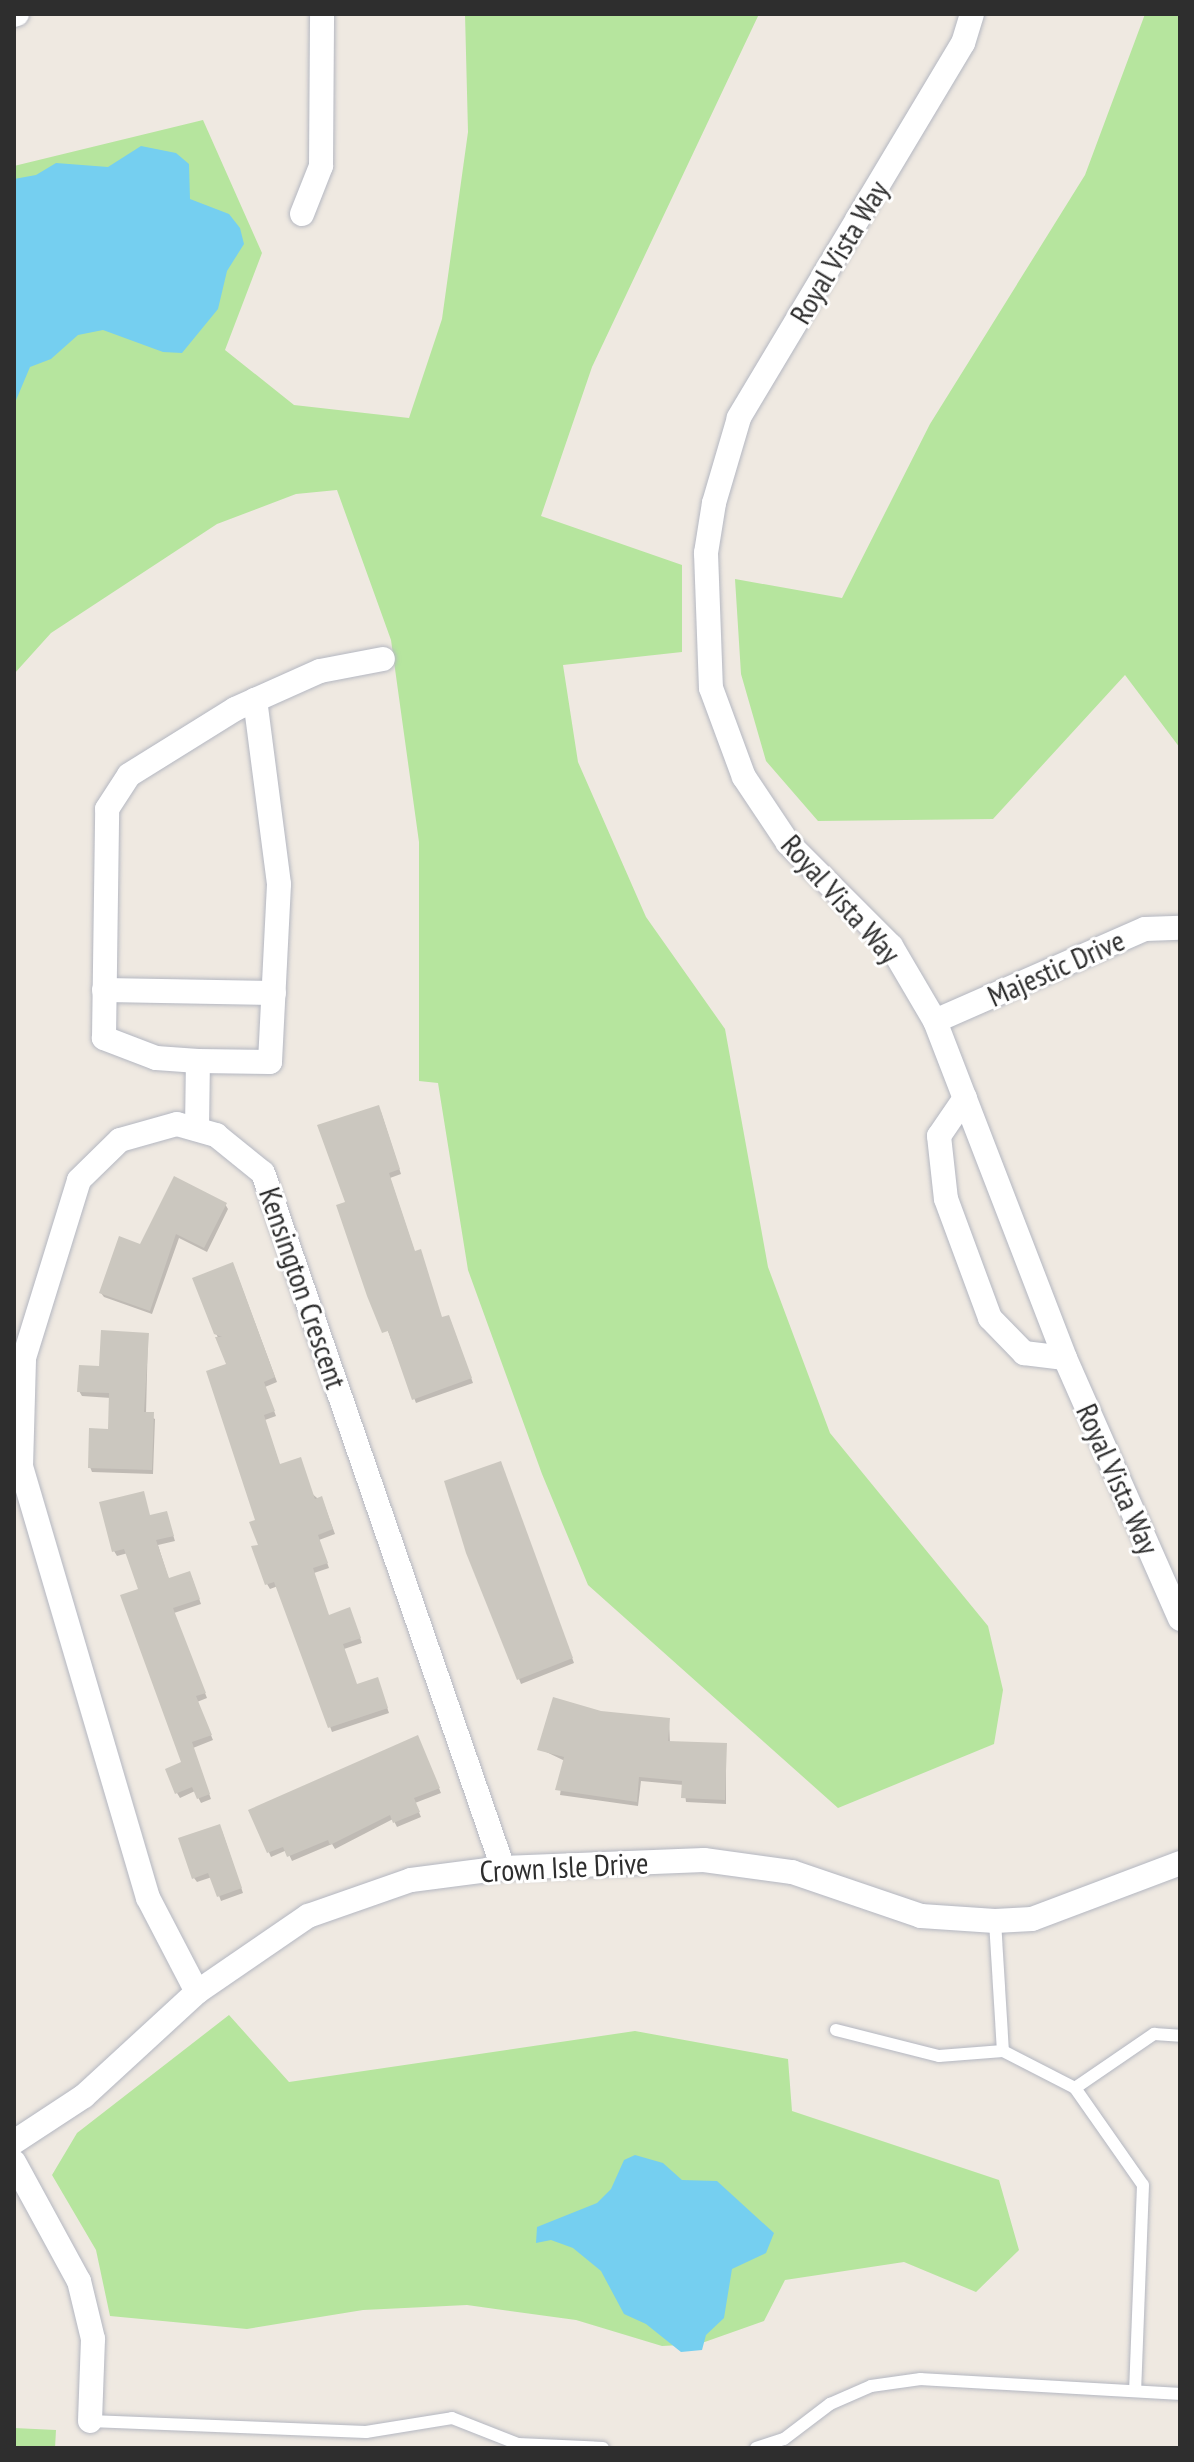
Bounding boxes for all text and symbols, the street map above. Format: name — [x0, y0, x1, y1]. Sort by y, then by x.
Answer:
street label: Royal Vista Way — [782, 173, 896, 331]
street label: Royal Vista Way — [773, 827, 909, 971]
street label: Majestic Drive — [982, 922, 1130, 1014]
street label: Kensington Crescent — [252, 1183, 354, 1393]
street label: Royal Vista Way — [1069, 1398, 1167, 1560]
street label: Crown Isle Drive — [479, 1845, 649, 1889]

